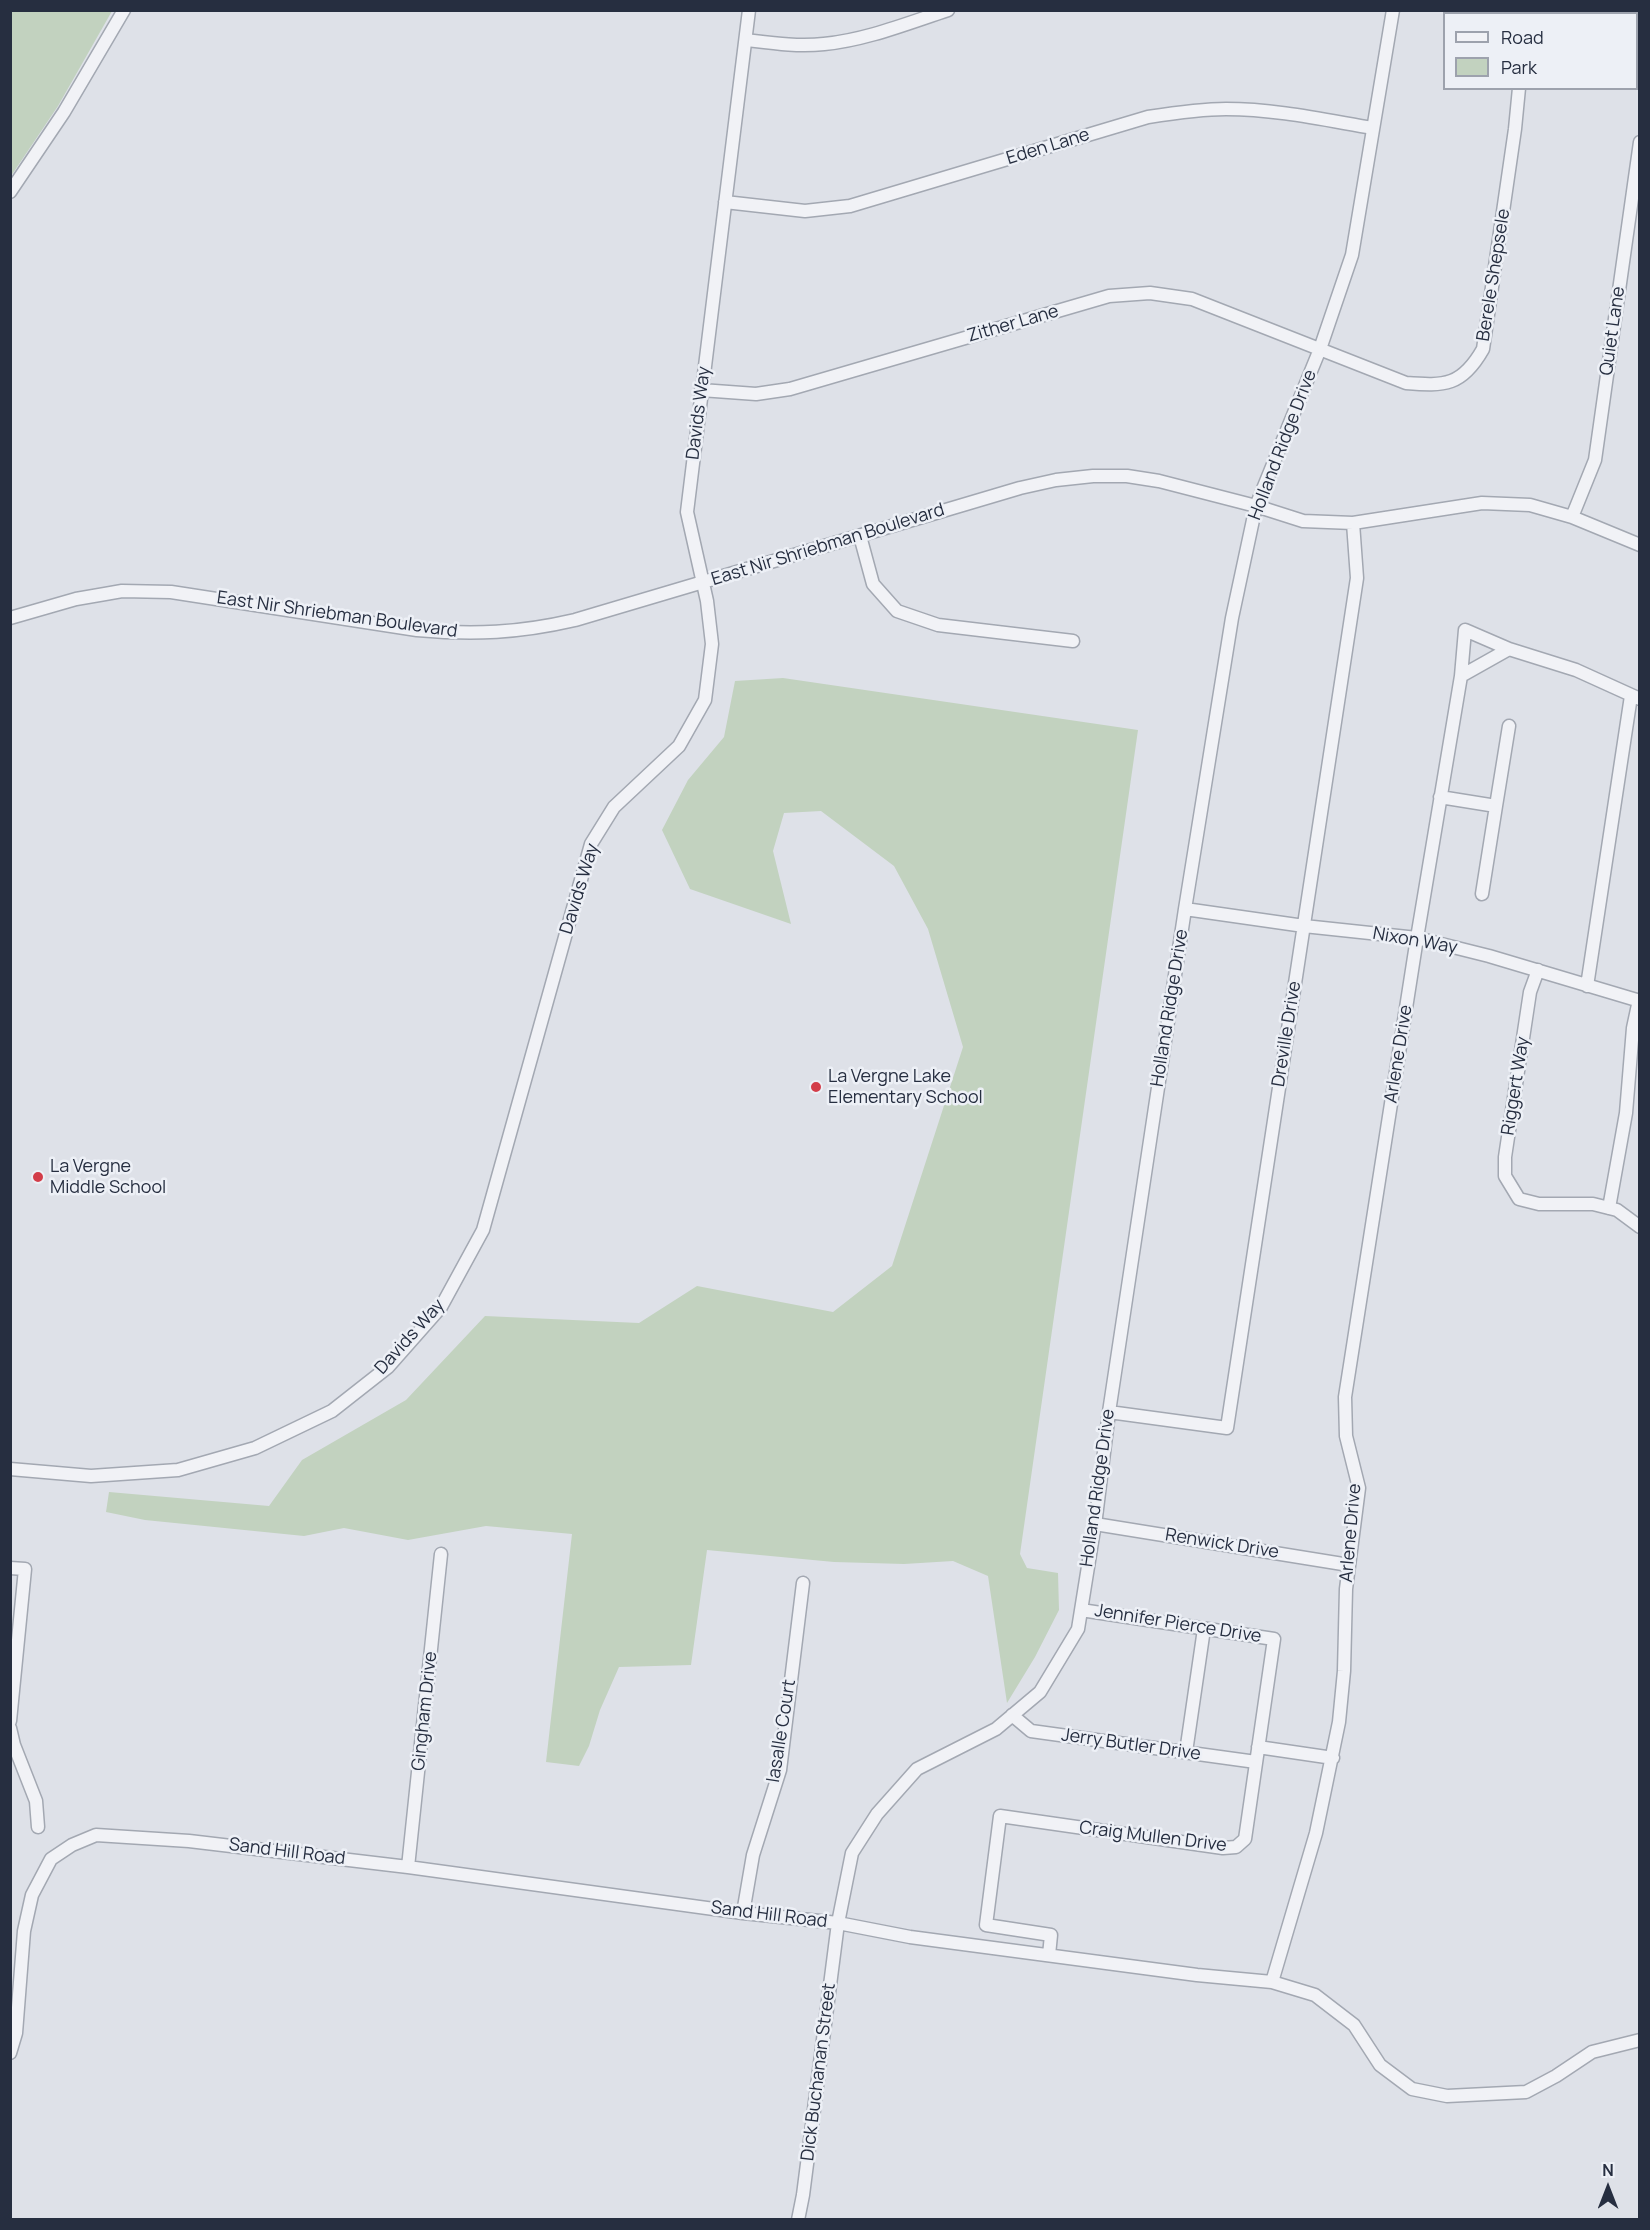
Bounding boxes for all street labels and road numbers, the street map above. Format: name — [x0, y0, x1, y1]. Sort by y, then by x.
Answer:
street label: Eden Lane — [1004, 124, 1092, 170]
street label: Berele Shepsele — [1473, 207, 1515, 343]
street label: Quiet Lane — [1596, 285, 1630, 377]
street label: Zither Lane — [965, 301, 1061, 347]
street label: Davids Way — [683, 365, 715, 461]
street label: Holland Ridge Drive — [1244, 367, 1322, 523]
street label: East Nir Shriebman Boulevard — [709, 499, 947, 591]
street label: East Nir Shriebman Boulevard — [215, 587, 459, 643]
street label: Davids Way — [556, 841, 604, 937]
street label: Nixon Way — [1371, 923, 1459, 959]
street label: Holland Ridge Drive — [1147, 928, 1193, 1088]
street label: Dreville Drive — [1268, 980, 1306, 1088]
street label: Arlene Drive — [1381, 1003, 1417, 1105]
street label: Riggert Way — [1498, 1035, 1534, 1137]
street label: Davids Way — [371, 1295, 449, 1379]
street label: Holland Ridge Drive — [1076, 1408, 1120, 1568]
street label: Arlene Drive — [1336, 1483, 1366, 1583]
street label: Renwick Drive — [1164, 1524, 1280, 1564]
street label: Jennifer Pierce Drive — [1093, 1600, 1263, 1648]
street label: Gingham Drive — [408, 1650, 442, 1772]
street label: lasalle Court — [763, 1678, 801, 1784]
street label: Jerry Butler Drive — [1060, 1725, 1202, 1765]
street label: Craig Mullen Drive — [1078, 1817, 1228, 1857]
street label: Sand Hill Road — [228, 1834, 346, 1870]
street label: Sand Hill Road — [710, 1897, 828, 1933]
street label: Dick Buchanan Street — [797, 1982, 841, 2162]

